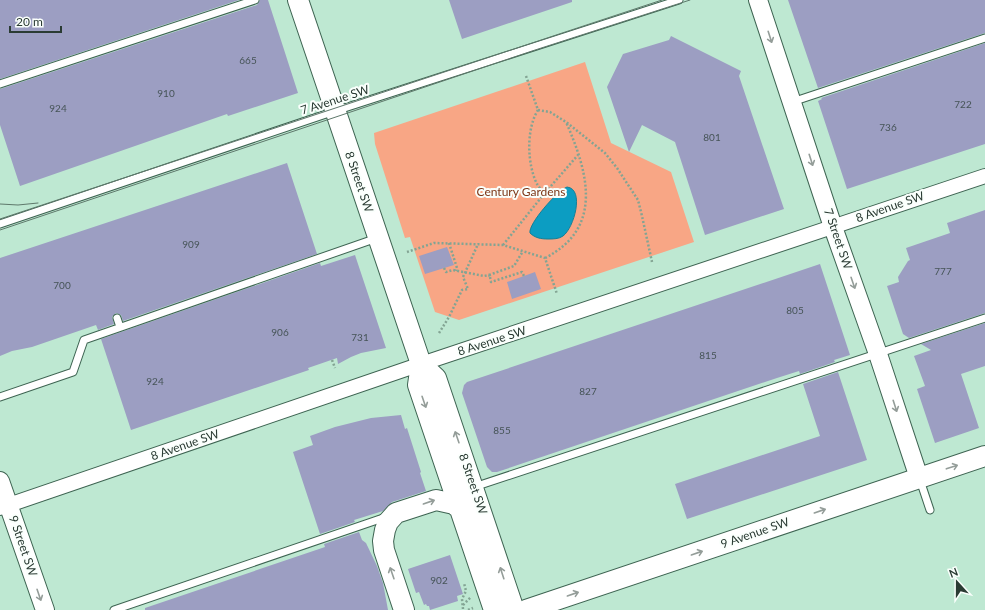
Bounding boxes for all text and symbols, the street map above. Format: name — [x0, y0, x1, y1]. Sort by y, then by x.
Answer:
scale bar — [10, 8, 61, 34]
text: 20 m — [16, 14, 43, 29]
one-way arrow — [767, 30, 774, 43]
house number: 665 — [239, 54, 257, 66]
street label: 7 Avenue SW — [299, 81, 372, 118]
house number: 910 — [157, 87, 175, 99]
house number: 722 — [954, 98, 972, 110]
house number: 924 — [49, 102, 67, 114]
house number: 736 — [879, 121, 897, 133]
house number: 801 — [703, 131, 721, 143]
street label: 8 Street SW — [342, 149, 377, 215]
one-way arrow — [808, 154, 815, 167]
park label: Century Gardens — [477, 184, 565, 199]
street label: 8 Avenue SW — [854, 188, 927, 225]
street label: 7 Street SW — [821, 206, 856, 272]
house number: 909 — [182, 238, 200, 250]
house number: 777 — [934, 265, 952, 277]
one-way arrow — [850, 277, 857, 290]
house number: 700 — [53, 279, 71, 291]
house number: 805 — [786, 304, 804, 316]
street label: 8 Avenue SW — [456, 322, 529, 359]
house number: 906 — [271, 326, 289, 338]
house number: 731 — [351, 331, 369, 343]
house number: 815 — [699, 349, 717, 361]
house number: 924 — [146, 375, 164, 387]
house number: 827 — [579, 385, 597, 397]
one-way arrow — [421, 396, 429, 408]
one-way arrow — [892, 400, 900, 412]
house number: 855 — [493, 424, 511, 436]
street label: 8 Avenue SW — [149, 426, 222, 463]
one-way arrow — [452, 431, 460, 443]
street label: 8 Street SW — [456, 451, 491, 517]
one-way arrow — [945, 463, 958, 470]
one-way arrow — [422, 498, 435, 505]
one-way arrow — [813, 507, 826, 514]
street label: 9 Street SW — [6, 513, 41, 579]
street label: 9 Avenue SW — [719, 514, 792, 551]
one-way arrow — [690, 548, 702, 556]
north arrow — [937, 562, 977, 602]
text: N — [947, 565, 960, 580]
one-way arrow — [387, 567, 395, 579]
one-way arrow — [498, 567, 505, 580]
house number: 902 — [430, 574, 448, 586]
one-way arrow — [36, 588, 44, 600]
one-way arrow — [567, 590, 580, 597]

